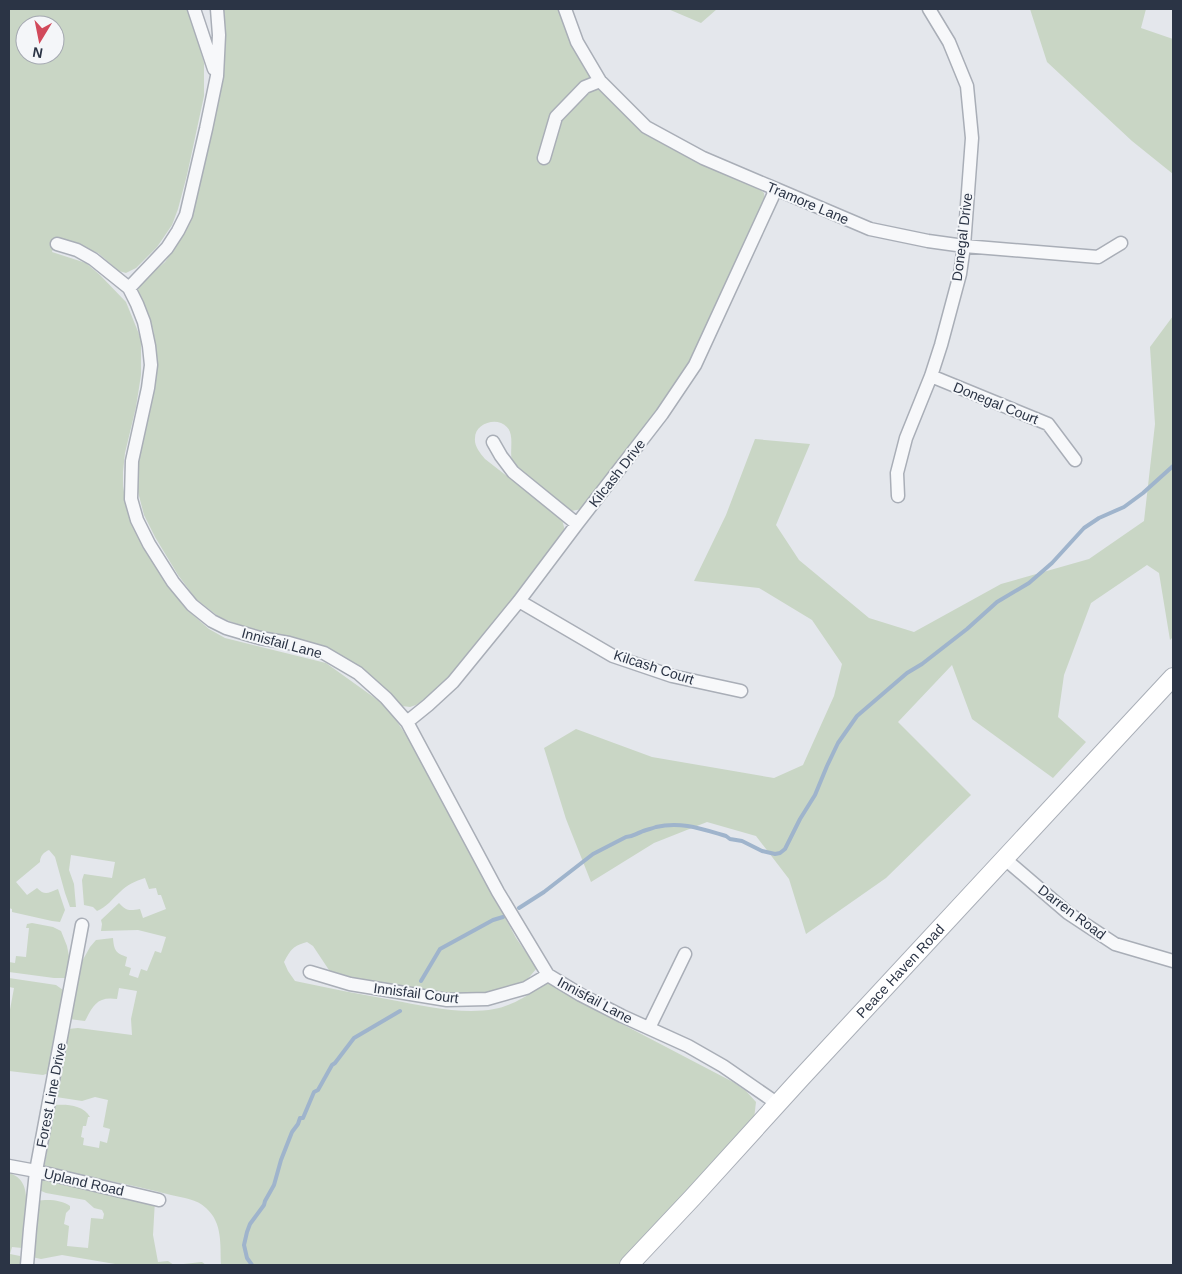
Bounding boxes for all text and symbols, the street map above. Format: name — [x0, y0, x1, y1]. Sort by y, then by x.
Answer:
north arrow — [15, 15, 65, 65]
text: N — [31, 44, 44, 62]
street label: Tramore Lane — [765, 179, 852, 228]
street label: Donegal Drive — [949, 192, 975, 282]
street label: Donegal Court — [951, 379, 1041, 427]
street label: Kilcash Drive — [586, 436, 649, 510]
street label: Innisfail Lane — [240, 625, 324, 661]
street label: Kilcash Court — [612, 647, 696, 688]
street label: Darren Road — [1035, 881, 1109, 943]
street label: Peace Haven Road — [853, 921, 947, 1021]
street label: Innisfail Lane — [555, 974, 635, 1027]
street label: Innisfail Court — [373, 980, 460, 1006]
street label: Forest Line Drive — [33, 1041, 69, 1149]
street label: Upland Road — [42, 1165, 126, 1199]

